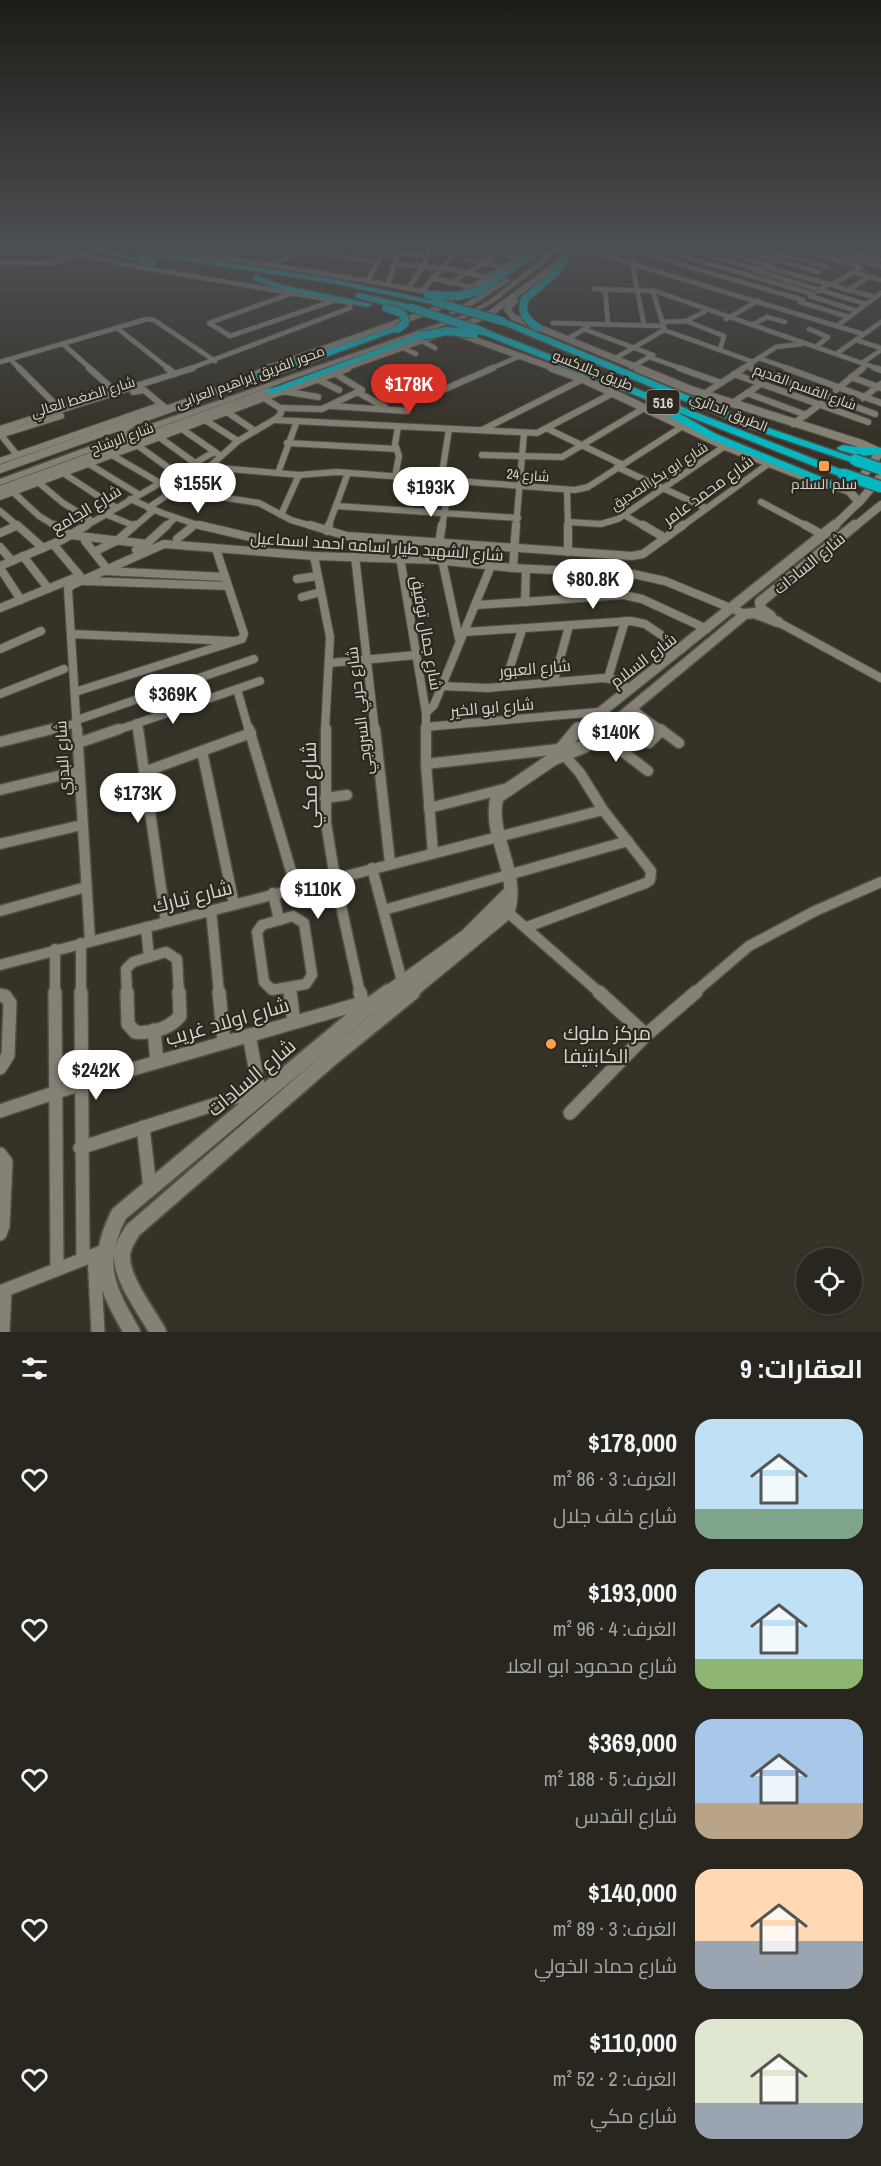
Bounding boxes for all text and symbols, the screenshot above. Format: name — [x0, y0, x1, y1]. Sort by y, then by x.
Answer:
street label: محور الفريق إبراهيم العرابى — [173, 342, 327, 413]
street label: طريق جالاكسو — [550, 346, 636, 394]
street label: شارع القسم القديم — [751, 360, 859, 415]
pin: $178K — [367, 364, 451, 415]
text: $178K — [385, 370, 433, 397]
street label: شارع الضغط العالي — [29, 373, 138, 424]
street label: الطريق الدائري — [686, 388, 771, 439]
road number: 516 — [646, 390, 680, 414]
street label: شارع الرشاح — [88, 418, 156, 458]
street label: شارع ابو بكر الصديق — [607, 438, 711, 514]
street label: شارع محمد عامر — [658, 450, 758, 532]
marker: سلم السلام — [817, 459, 831, 473]
pin: $155K — [156, 463, 240, 514]
street label: شارع 24 — [506, 465, 550, 485]
pin: $193K — [389, 467, 473, 518]
text: $155K — [174, 469, 222, 496]
text: $193K — [407, 473, 455, 500]
place label: سلم السلام — [791, 475, 857, 494]
street label: شارع الجامع — [47, 479, 126, 539]
street label: شارع الشهيد طيار اسامه احمد اسماعيل — [250, 526, 504, 567]
street label: شارع السادات — [768, 527, 850, 600]
pin: $80.8K — [544, 559, 642, 610]
text: $80.8K — [567, 565, 619, 592]
street label: شارع جمال توفيق — [405, 574, 448, 692]
street label: شارع السلام — [605, 628, 681, 693]
street label: شارع حربي السروجي — [340, 645, 381, 776]
street label: شارع العبور — [497, 654, 572, 683]
pin: $369K — [131, 674, 215, 725]
text: $369K — [149, 680, 197, 707]
street label: شارع ابو الخير — [448, 692, 535, 723]
pin: $140K — [574, 712, 658, 763]
text: $140K — [592, 718, 640, 745]
street label: شارع البدري — [49, 720, 78, 796]
street label: شارع مكي — [295, 741, 326, 829]
pin: $173K — [96, 773, 180, 824]
text: $173K — [114, 779, 162, 806]
pin: $110K — [276, 869, 360, 920]
street label: شارع تبارك — [149, 873, 235, 920]
text: $110K — [294, 875, 342, 902]
street label: شارع اولاد غريب — [162, 990, 292, 1053]
place label: مركز ملوك الكابتيفا — [563, 1019, 651, 1069]
street label: شارع السادات — [201, 1032, 302, 1123]
marker: مركز ملوك الكابتيفا — [544, 1037, 558, 1051]
pin: $242K — [54, 1050, 138, 1101]
text: $242K — [72, 1056, 120, 1083]
map controls — [796, 1248, 862, 1314]
button: locate — [796, 1248, 862, 1314]
text: العقارات: 9 — [740, 1351, 863, 1386]
icon: filters — [18, 1352, 51, 1385]
text: $178,000 — [588, 1425, 677, 1460]
icon: home — [743, 1443, 815, 1515]
icon: heart — [18, 1463, 51, 1496]
text: الغرف: 3 · 86 m² — [553, 1465, 677, 1492]
text: شارع خلف جلال — [553, 1502, 677, 1529]
text: $193,000 — [588, 1575, 677, 1610]
icon: home — [743, 1593, 815, 1665]
icon: heart — [18, 1613, 51, 1646]
text: الغرف: 4 · 96 m² — [553, 1615, 677, 1642]
text: شارع محمود ابو العلا — [506, 1652, 677, 1679]
text: $369,000 — [588, 1725, 677, 1760]
icon: home — [743, 1743, 815, 1815]
icon: heart — [18, 1763, 51, 1796]
text: الغرف: 5 · 188 m² — [544, 1765, 677, 1792]
text: شارع القدس — [575, 1802, 677, 1829]
text: $140,000 — [588, 1875, 677, 1910]
icon: home — [743, 1893, 815, 1965]
icon: heart — [18, 1913, 51, 1946]
text: الغرف: 3 · 89 m² — [553, 1915, 677, 1942]
text: شارع حماد الخولي — [534, 1952, 677, 1979]
text: $110,000 — [589, 2025, 677, 2060]
icon: home — [743, 2043, 815, 2115]
icon: heart — [18, 2063, 51, 2096]
text: الغرف: 2 · 52 m² — [553, 2065, 677, 2092]
text: شارع مكي — [590, 2102, 677, 2129]

